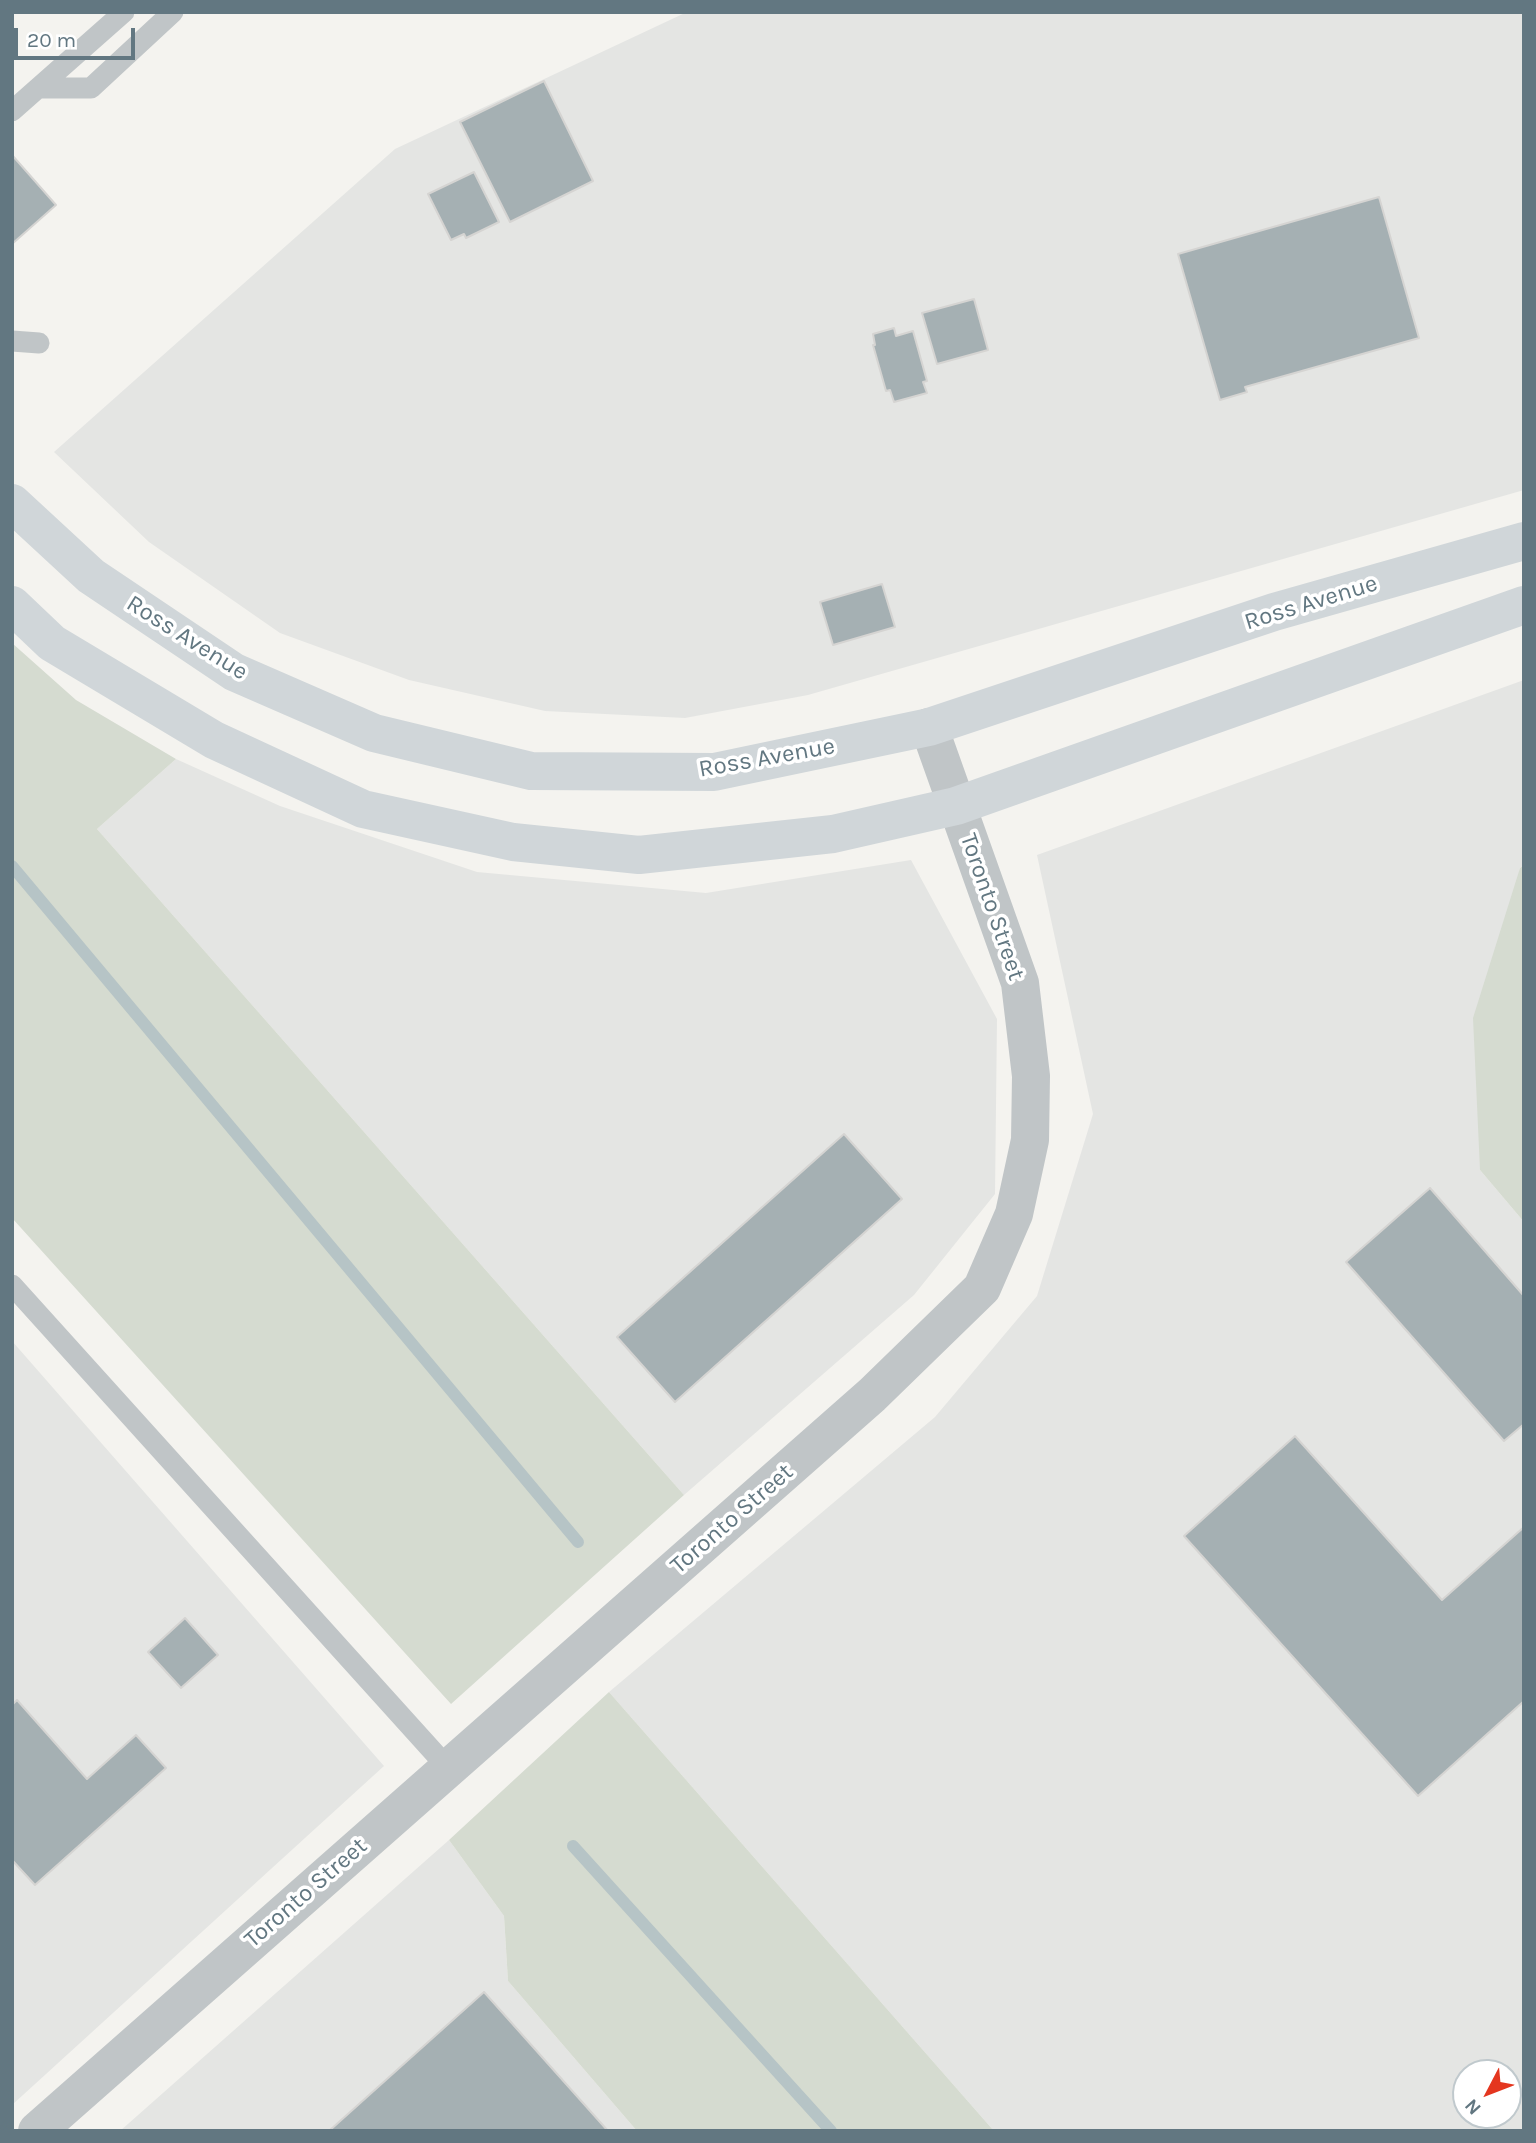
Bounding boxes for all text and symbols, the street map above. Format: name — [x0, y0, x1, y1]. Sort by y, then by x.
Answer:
scale bar — [18, 14, 138, 58]
text: 20 m — [27, 28, 76, 52]
street label: Ross Avenue — [1241, 569, 1381, 637]
street label: Ross Avenue — [121, 589, 253, 687]
street label: Ross Avenue — [697, 732, 837, 784]
street label: Toronto Street — [953, 830, 1031, 984]
street label: Toronto Street — [665, 1458, 799, 1580]
street label: Toronto Street — [239, 1832, 373, 1954]
north arrow — [1452, 2059, 1522, 2129]
text: N — [1460, 2094, 1486, 2119]

